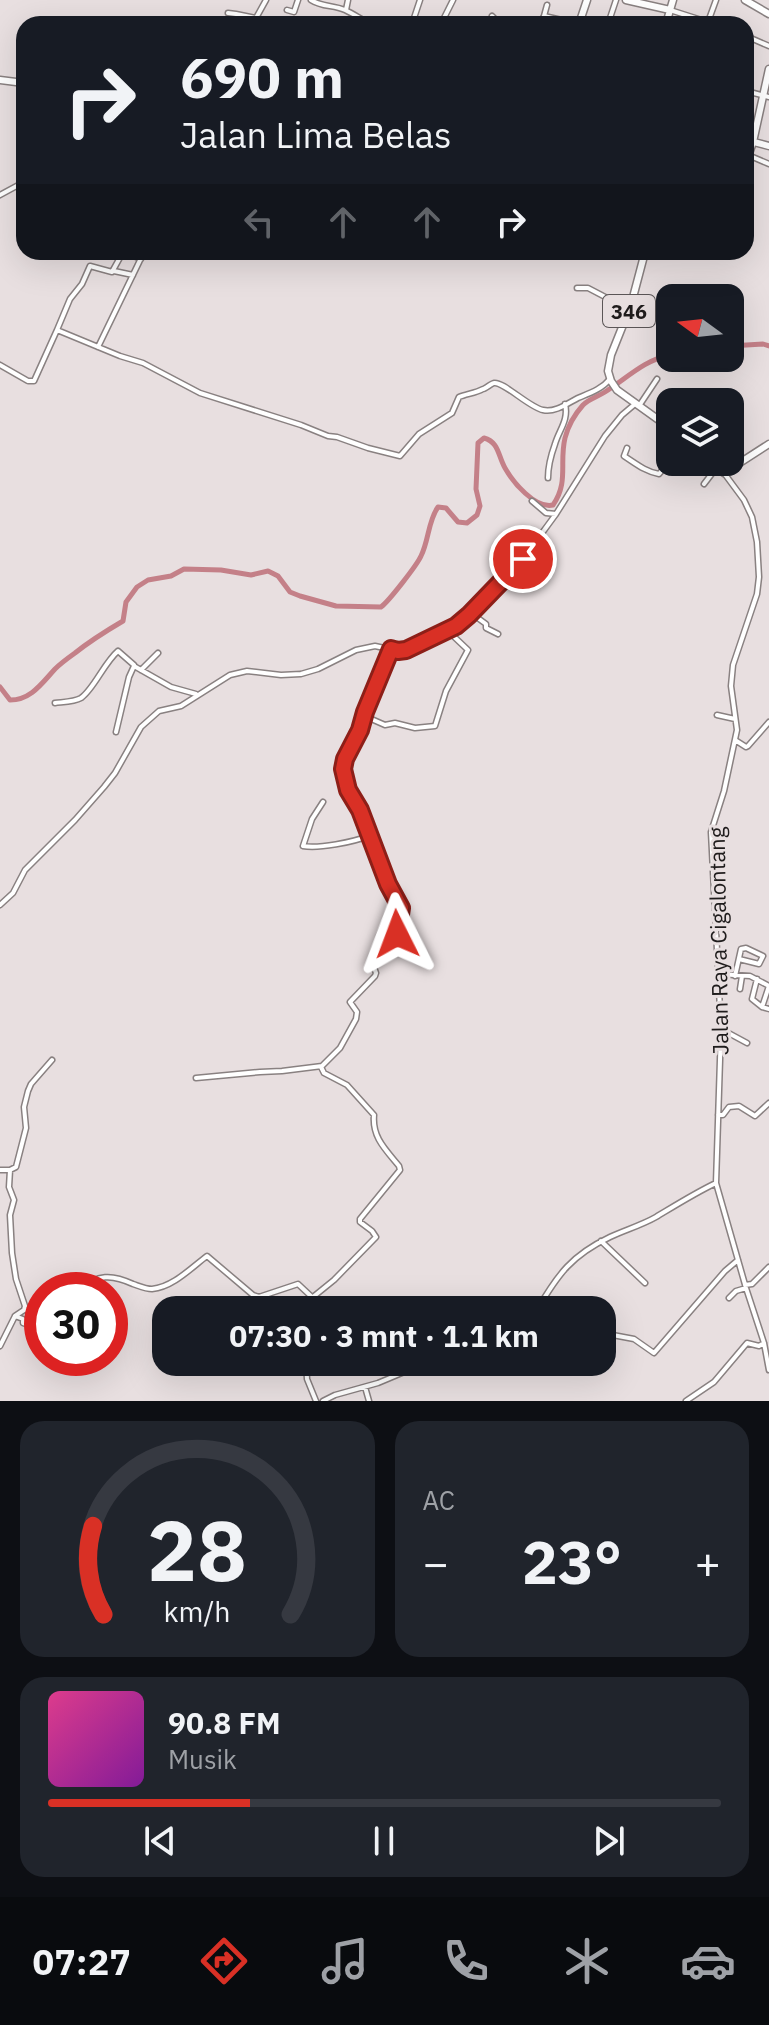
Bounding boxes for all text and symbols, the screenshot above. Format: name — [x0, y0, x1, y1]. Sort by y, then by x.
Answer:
text: 690 m — [180, 41, 344, 113]
icon: right — [48, 48, 152, 152]
text: Jalan Lima Belas — [180, 111, 452, 158]
icon: left — [237, 200, 281, 244]
icon: ahead — [321, 200, 365, 244]
icon: ahead — [405, 200, 449, 244]
icon: right — [489, 200, 533, 244]
north arrow — [656, 284, 744, 372]
map controls — [656, 284, 744, 476]
road number: 346 — [603, 295, 655, 327]
button: layers — [656, 388, 744, 476]
pin — [489, 525, 557, 593]
icon: arrive — [501, 537, 545, 581]
street label: Jalan Raya Cigalontang — [702, 826, 734, 1055]
position arrow — [355, 892, 439, 976]
speed limit sign: 30 — [24, 1272, 128, 1376]
text: 07:30 · 3 mnt · 1.1 km — [229, 1316, 539, 1355]
text: AC — [423, 1483, 455, 1517]
text: 28 — [147, 1496, 247, 1604]
text: 23° — [522, 1522, 622, 1601]
text: − — [423, 1534, 449, 1591]
text: + — [695, 1534, 721, 1591]
text: km/h — [164, 1593, 231, 1630]
text: 90.8 FM — [168, 1703, 281, 1742]
text: Musik — [168, 1742, 237, 1776]
icon: previous — [138, 1819, 182, 1863]
icon: pause — [362, 1819, 406, 1863]
icon: next — [587, 1819, 631, 1863]
icon: directions — [196, 1933, 252, 1989]
icon: music — [317, 1933, 373, 1989]
icon: phone — [438, 1933, 494, 1989]
icon: climate — [559, 1933, 615, 1989]
icon: car — [680, 1933, 736, 1989]
text: 07:27 — [33, 1938, 131, 1985]

